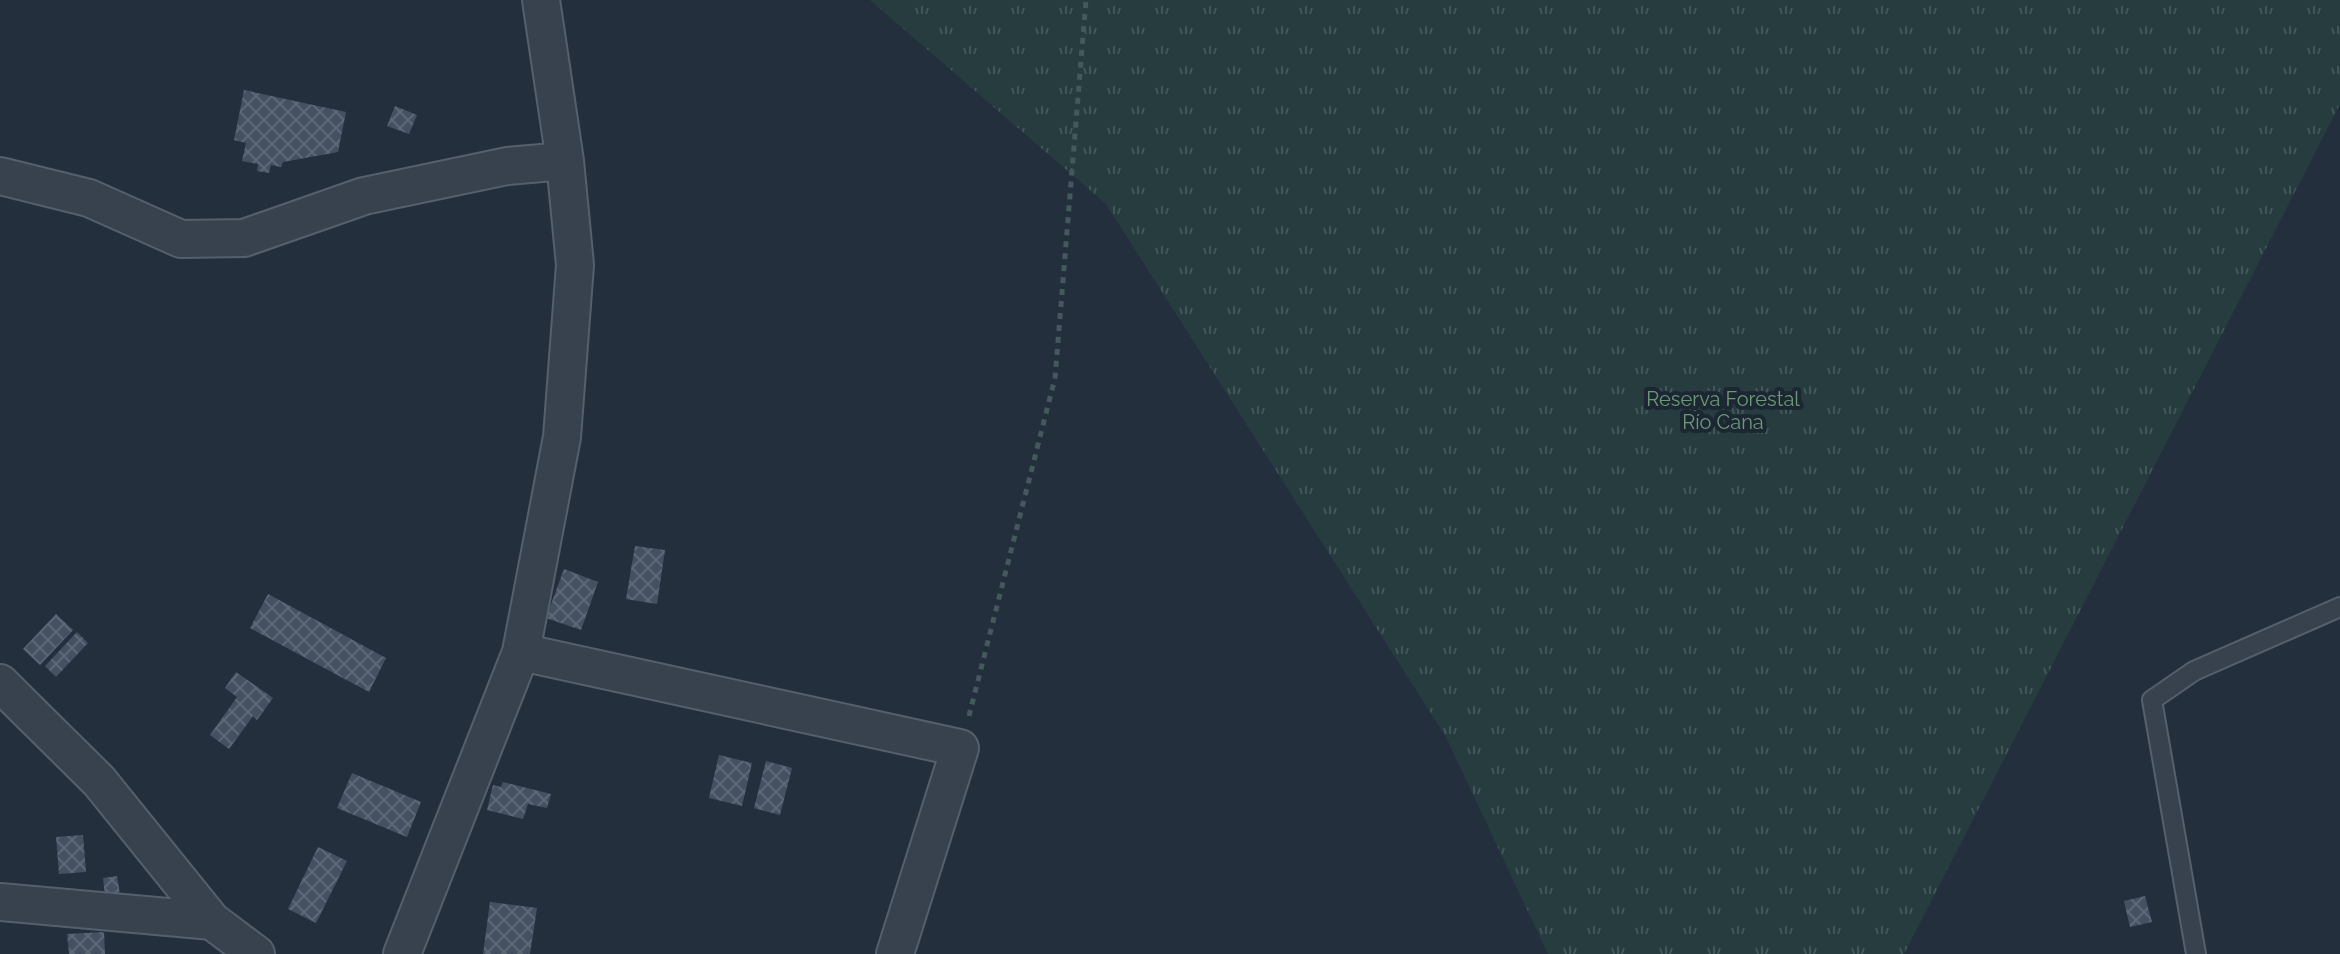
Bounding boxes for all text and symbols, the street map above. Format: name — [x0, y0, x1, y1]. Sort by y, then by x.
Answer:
park label: Reserva Forestal Río Cana — [1646, 387, 1800, 434]

